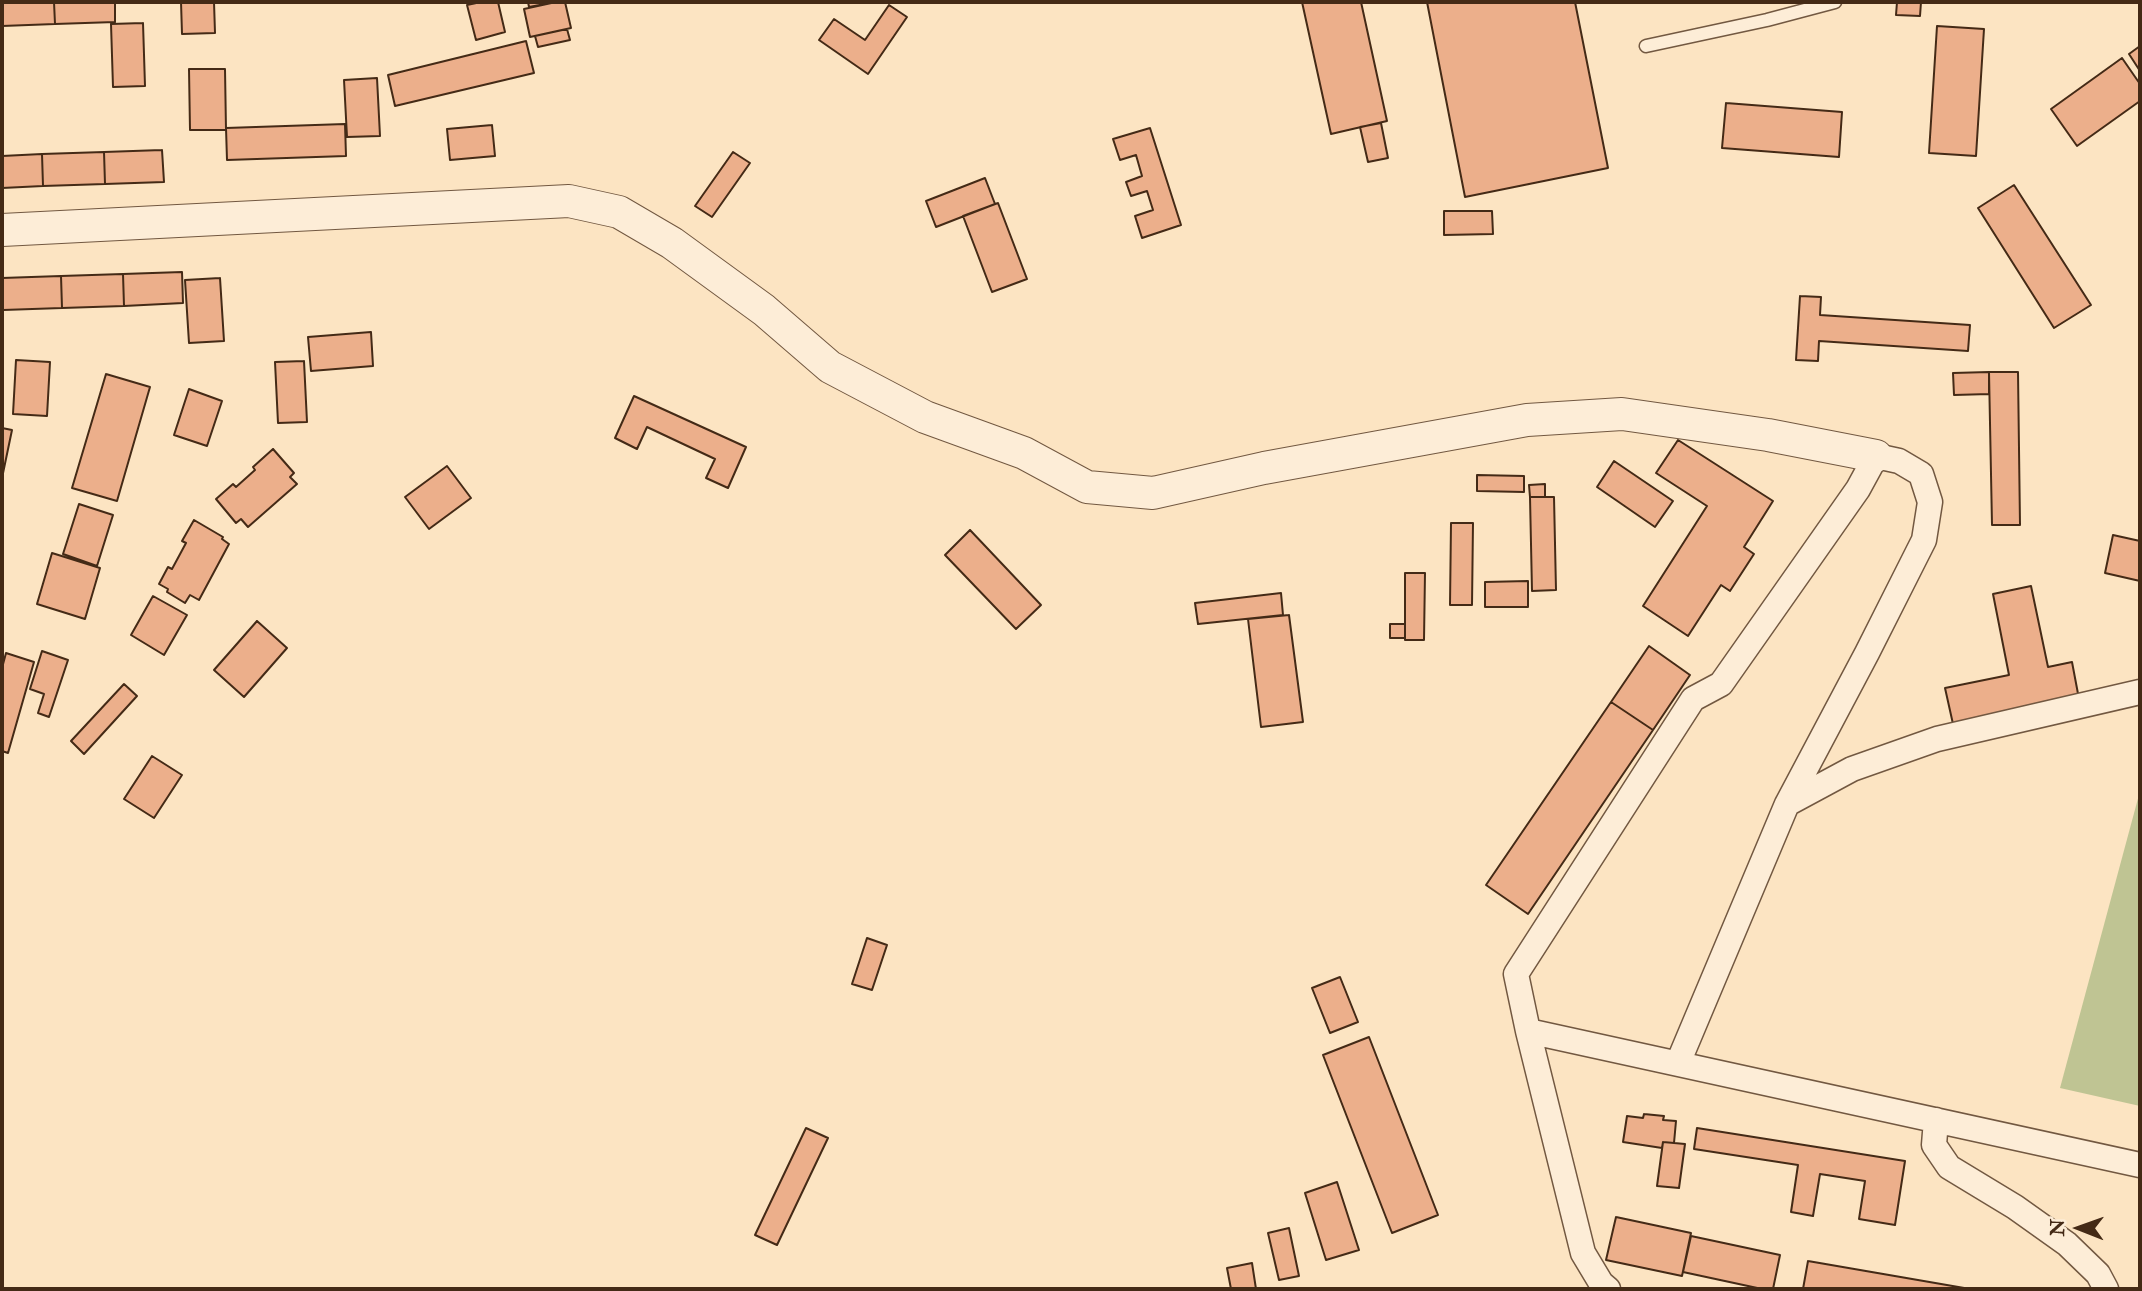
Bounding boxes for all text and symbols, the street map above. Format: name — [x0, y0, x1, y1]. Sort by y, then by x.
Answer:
north arrow — [2044, 1193, 2114, 1263]
text: N — [2046, 1219, 2070, 1236]

